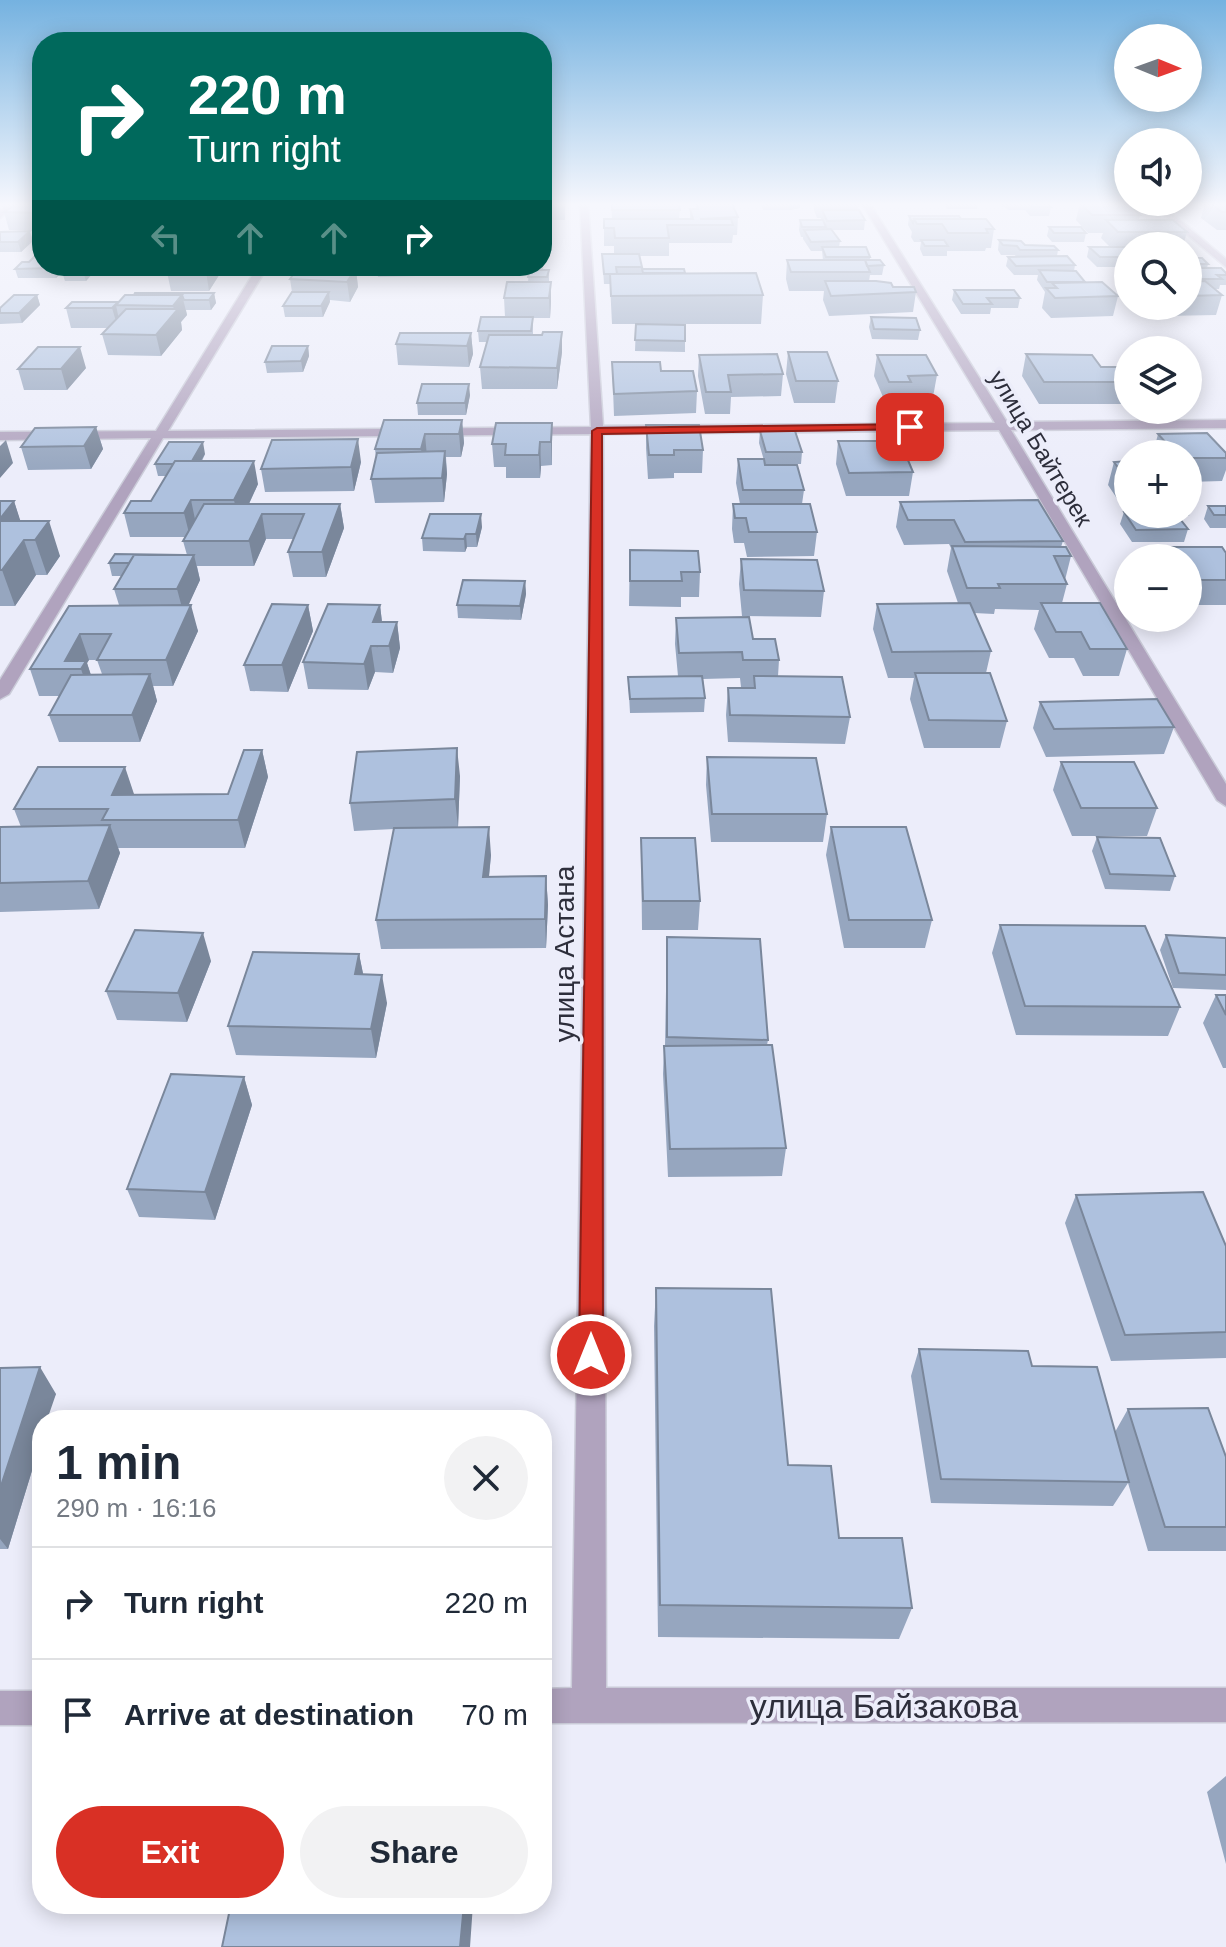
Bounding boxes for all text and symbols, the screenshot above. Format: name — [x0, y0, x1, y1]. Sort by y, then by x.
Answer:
north arrow — [1114, 24, 1202, 112]
map controls — [1114, 24, 1202, 632]
text: 220 m — [188, 63, 347, 126]
icon: right — [56, 64, 160, 168]
button: sound — [1114, 128, 1202, 216]
text: Turn right — [188, 129, 341, 170]
icon: left — [144, 216, 188, 260]
icon: ahead — [228, 216, 272, 260]
icon: ahead — [312, 216, 356, 260]
icon: right — [396, 216, 440, 260]
button: search — [1114, 232, 1202, 320]
button: layers — [1114, 336, 1202, 424]
street label: улица Байтерек — [984, 365, 1098, 531]
pin — [876, 393, 944, 461]
icon: arrive — [888, 405, 932, 449]
button: + — [1114, 440, 1202, 528]
button: − — [1114, 544, 1202, 632]
street label: улица Астана — [549, 865, 580, 1042]
position arrow — [549, 1313, 633, 1397]
text: 1 min — [56, 1436, 181, 1489]
button: close — [444, 1436, 528, 1520]
text: 290 m · 16:16 — [56, 1493, 216, 1523]
icon: right — [56, 1581, 100, 1625]
text: Turn right — [124, 1586, 263, 1619]
text: 220 m — [445, 1586, 528, 1619]
street label: улица Байзакова — [750, 1687, 1018, 1725]
icon: arrive — [56, 1693, 100, 1737]
text: Arrive at destination — [124, 1698, 414, 1731]
text: 70 m — [461, 1698, 528, 1731]
button: Exit — [56, 1806, 284, 1898]
button: Share — [300, 1806, 528, 1898]

